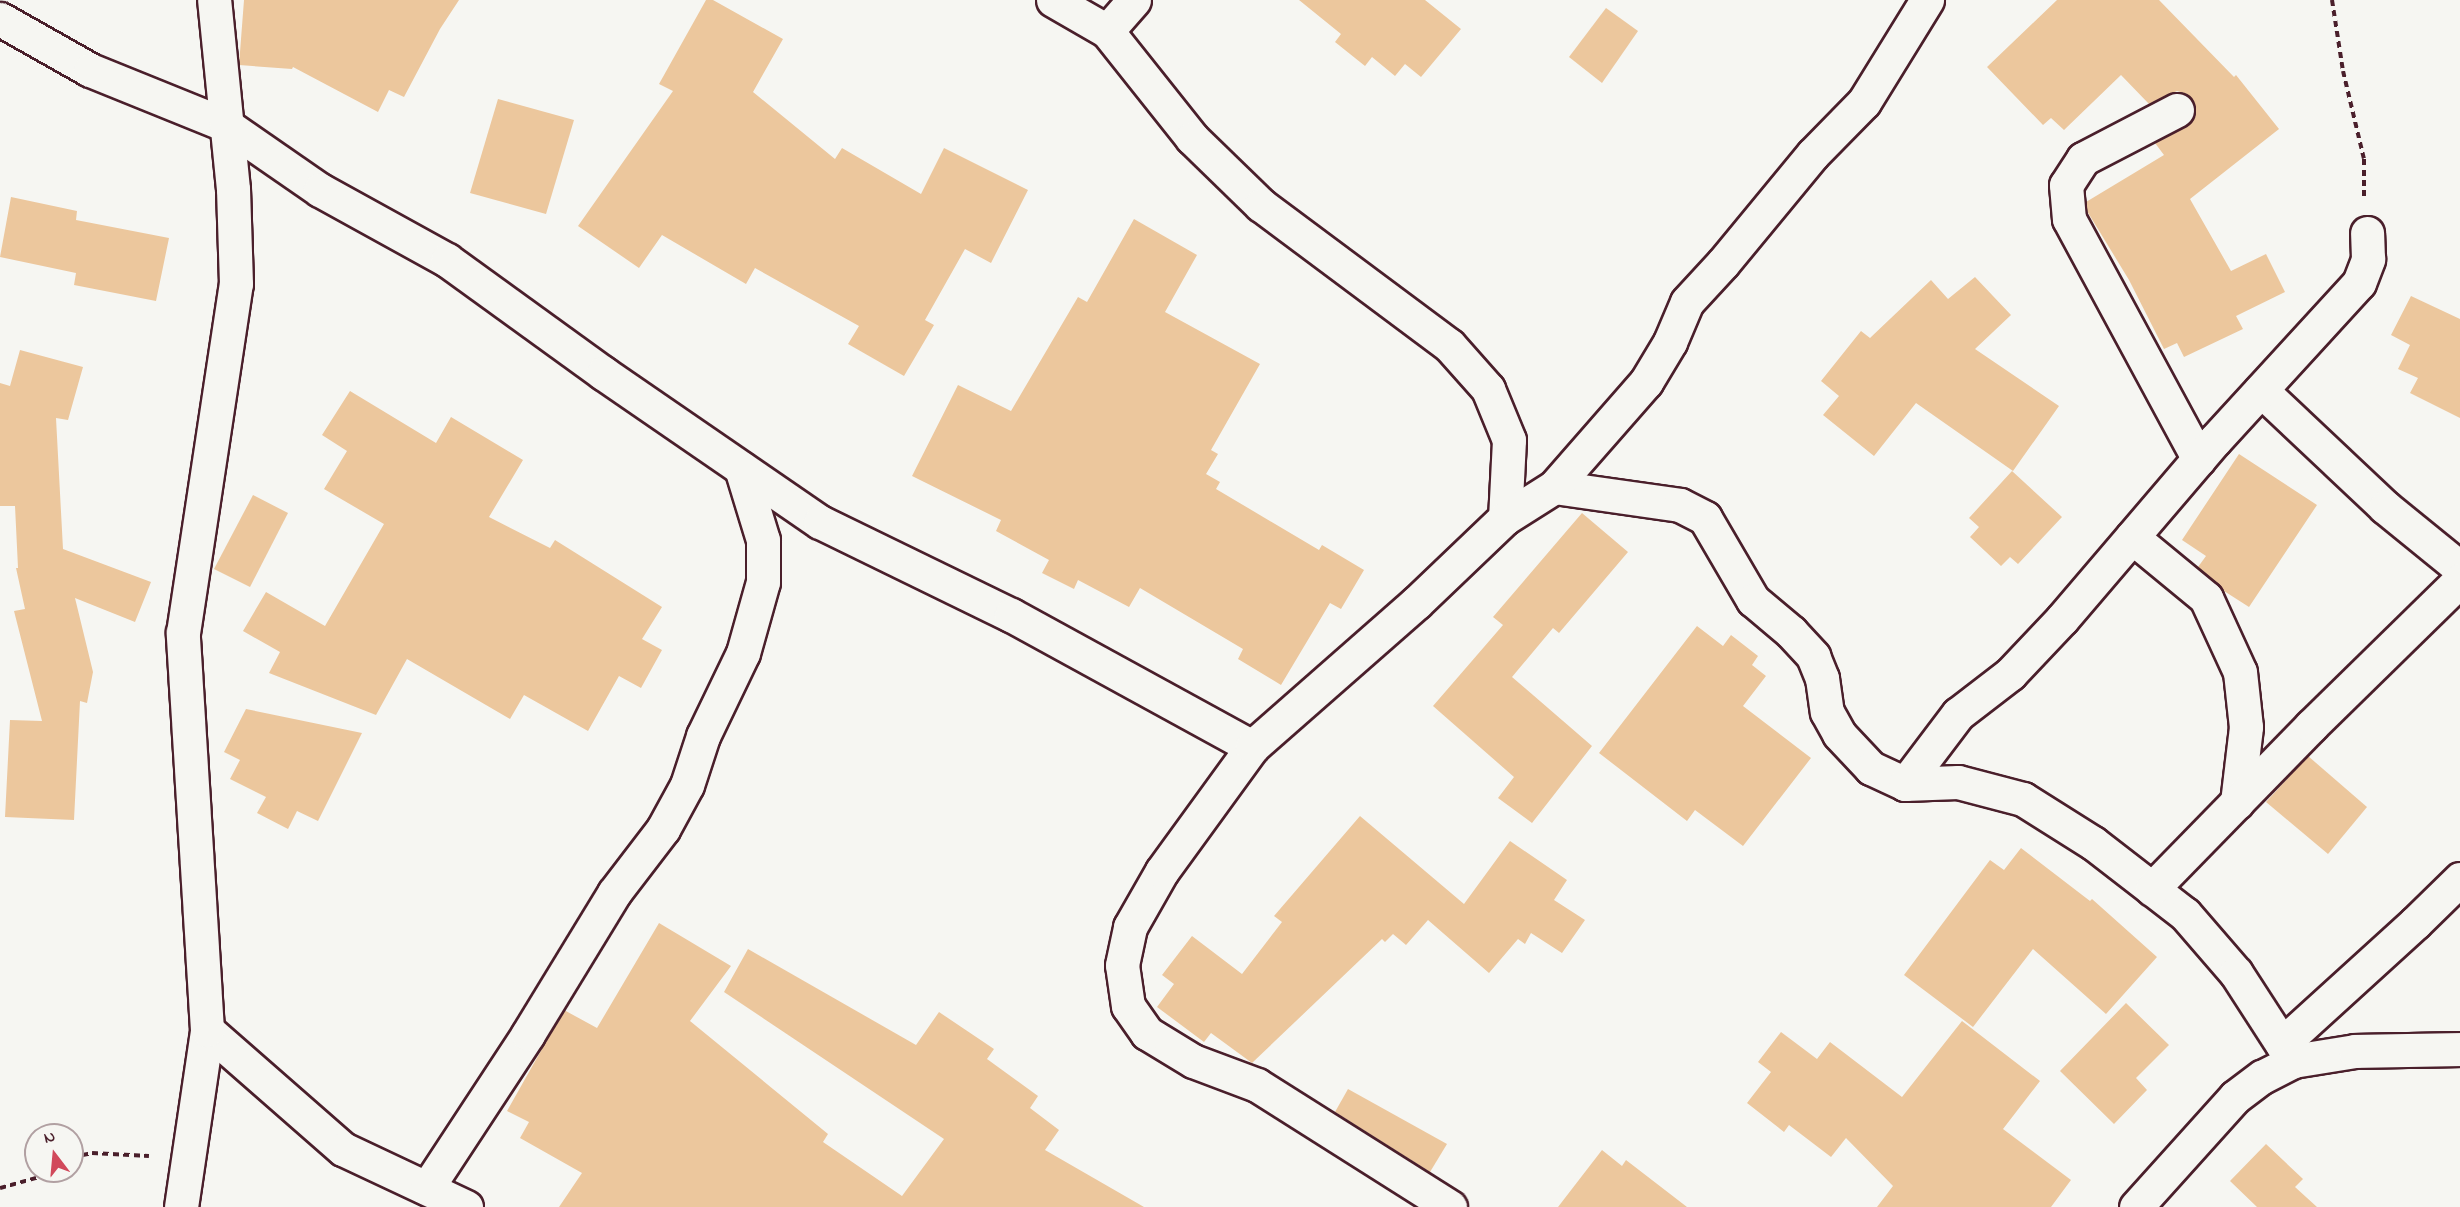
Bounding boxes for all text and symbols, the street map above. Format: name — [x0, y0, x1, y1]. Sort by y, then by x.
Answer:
north arrow — [24, 1123, 84, 1183]
text: N — [41, 1125, 58, 1151]

